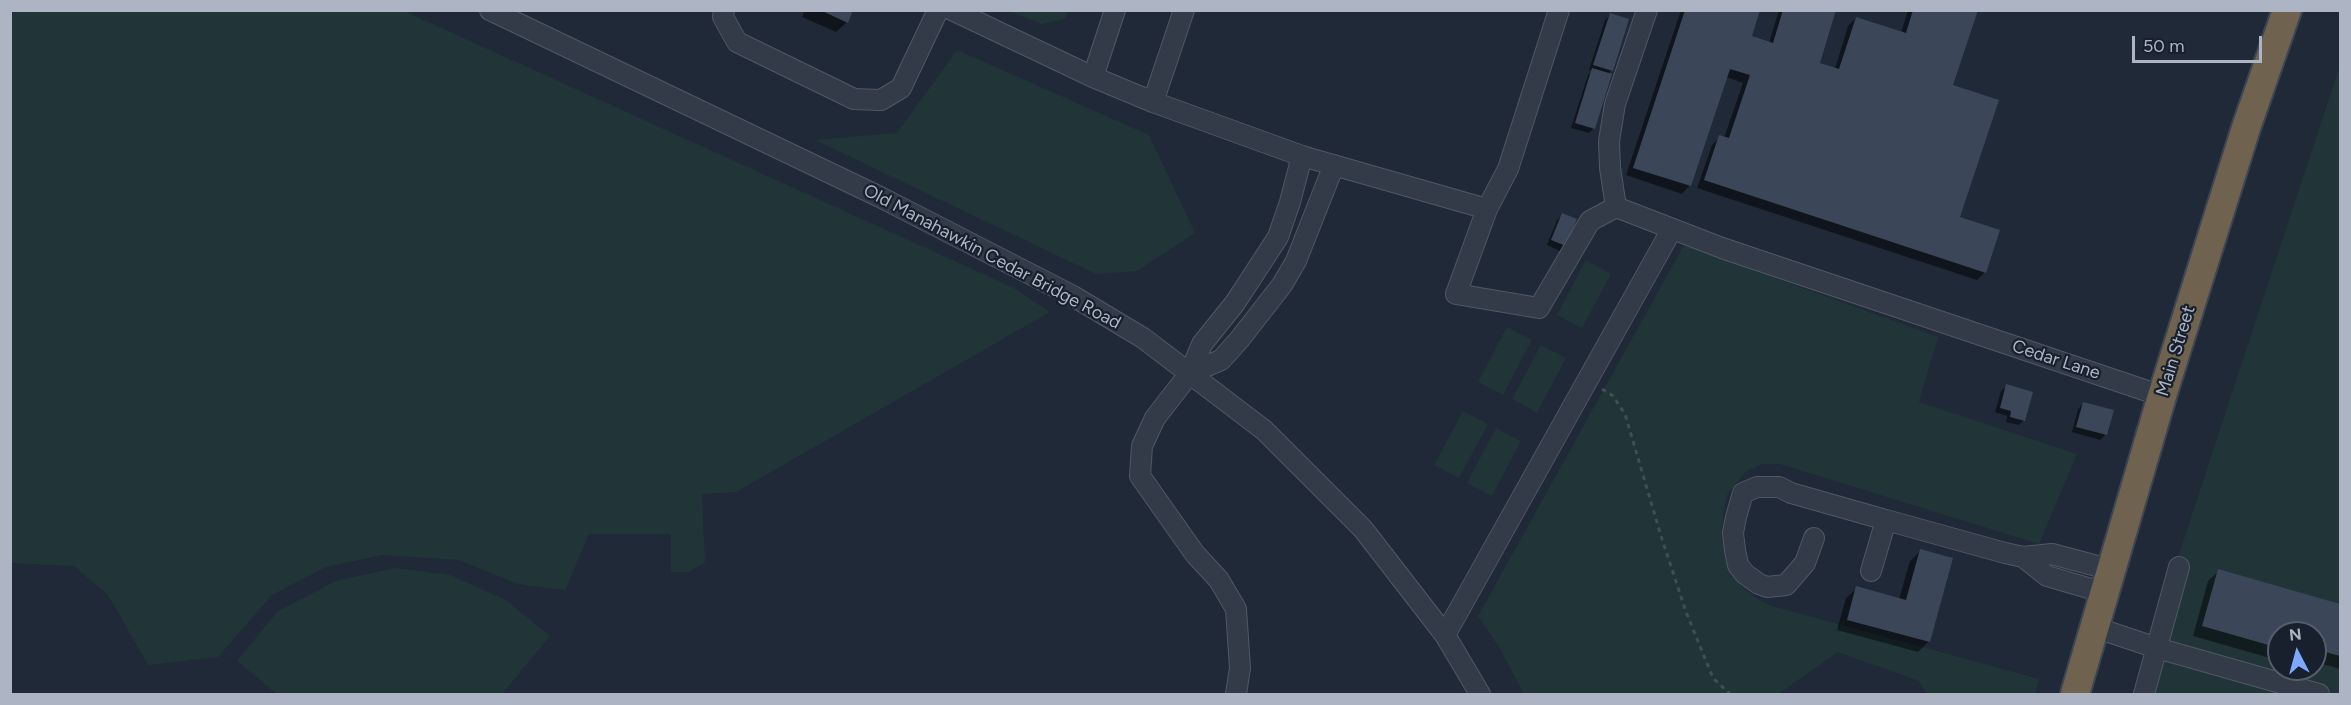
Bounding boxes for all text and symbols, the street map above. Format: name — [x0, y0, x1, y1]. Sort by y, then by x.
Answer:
scale bar — [2135, 24, 2266, 62]
text: 50 m — [2143, 35, 2185, 57]
street label: Old Manahawkin Cedar Bridge Road — [860, 180, 1124, 334]
street label: Main Street — [2152, 303, 2200, 399]
street label: Cedar Lane — [2009, 336, 2103, 384]
north arrow — [2267, 621, 2327, 681]
text: N — [2288, 624, 2302, 645]

